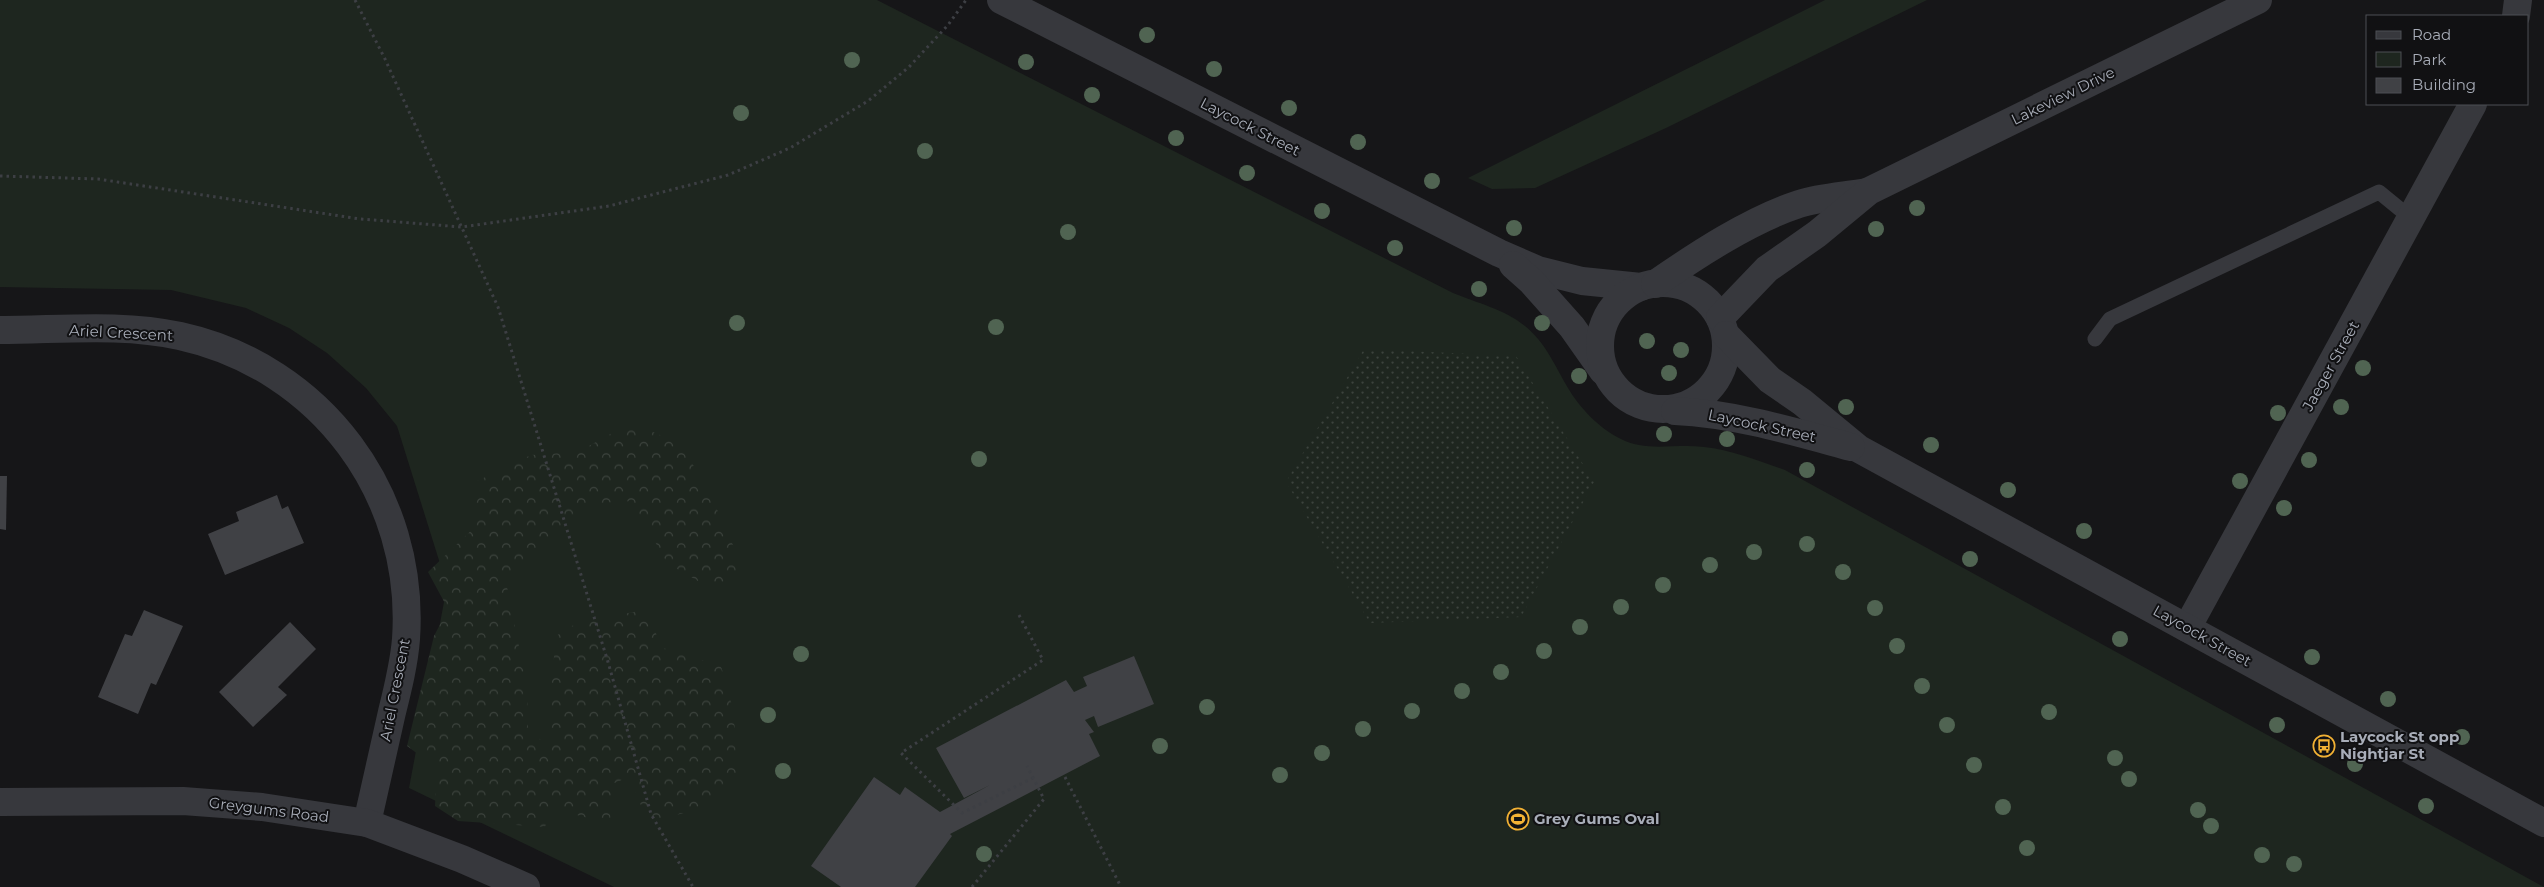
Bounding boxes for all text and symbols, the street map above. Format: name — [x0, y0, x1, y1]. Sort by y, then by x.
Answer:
legend — [2366, 15, 2529, 105]
text: Road — [2412, 25, 2451, 44]
text: Park — [2412, 50, 2446, 69]
street label: Lakeview Drive — [2008, 62, 2118, 129]
text: Building — [2412, 75, 2476, 94]
street label: Laycock Street — [1197, 93, 1303, 160]
street label: Jaeger Street — [2298, 317, 2363, 415]
street label: Ariel Crescent — [69, 320, 174, 345]
street label: Laycock Street — [1707, 405, 1818, 446]
street label: Laycock Street — [2150, 601, 2255, 670]
street label: Ariel Crescent — [375, 637, 414, 743]
place label: Laycock St opp Nightjar St — [2340, 727, 2459, 763]
bus stop icon: Laycock St opp Nightjar St — [2312, 734, 2336, 758]
street label: Greygums Road — [208, 793, 330, 826]
sports icon: Grey Gums Oval — [1506, 807, 1530, 831]
place label: Grey Gums Oval — [1534, 809, 1659, 828]

